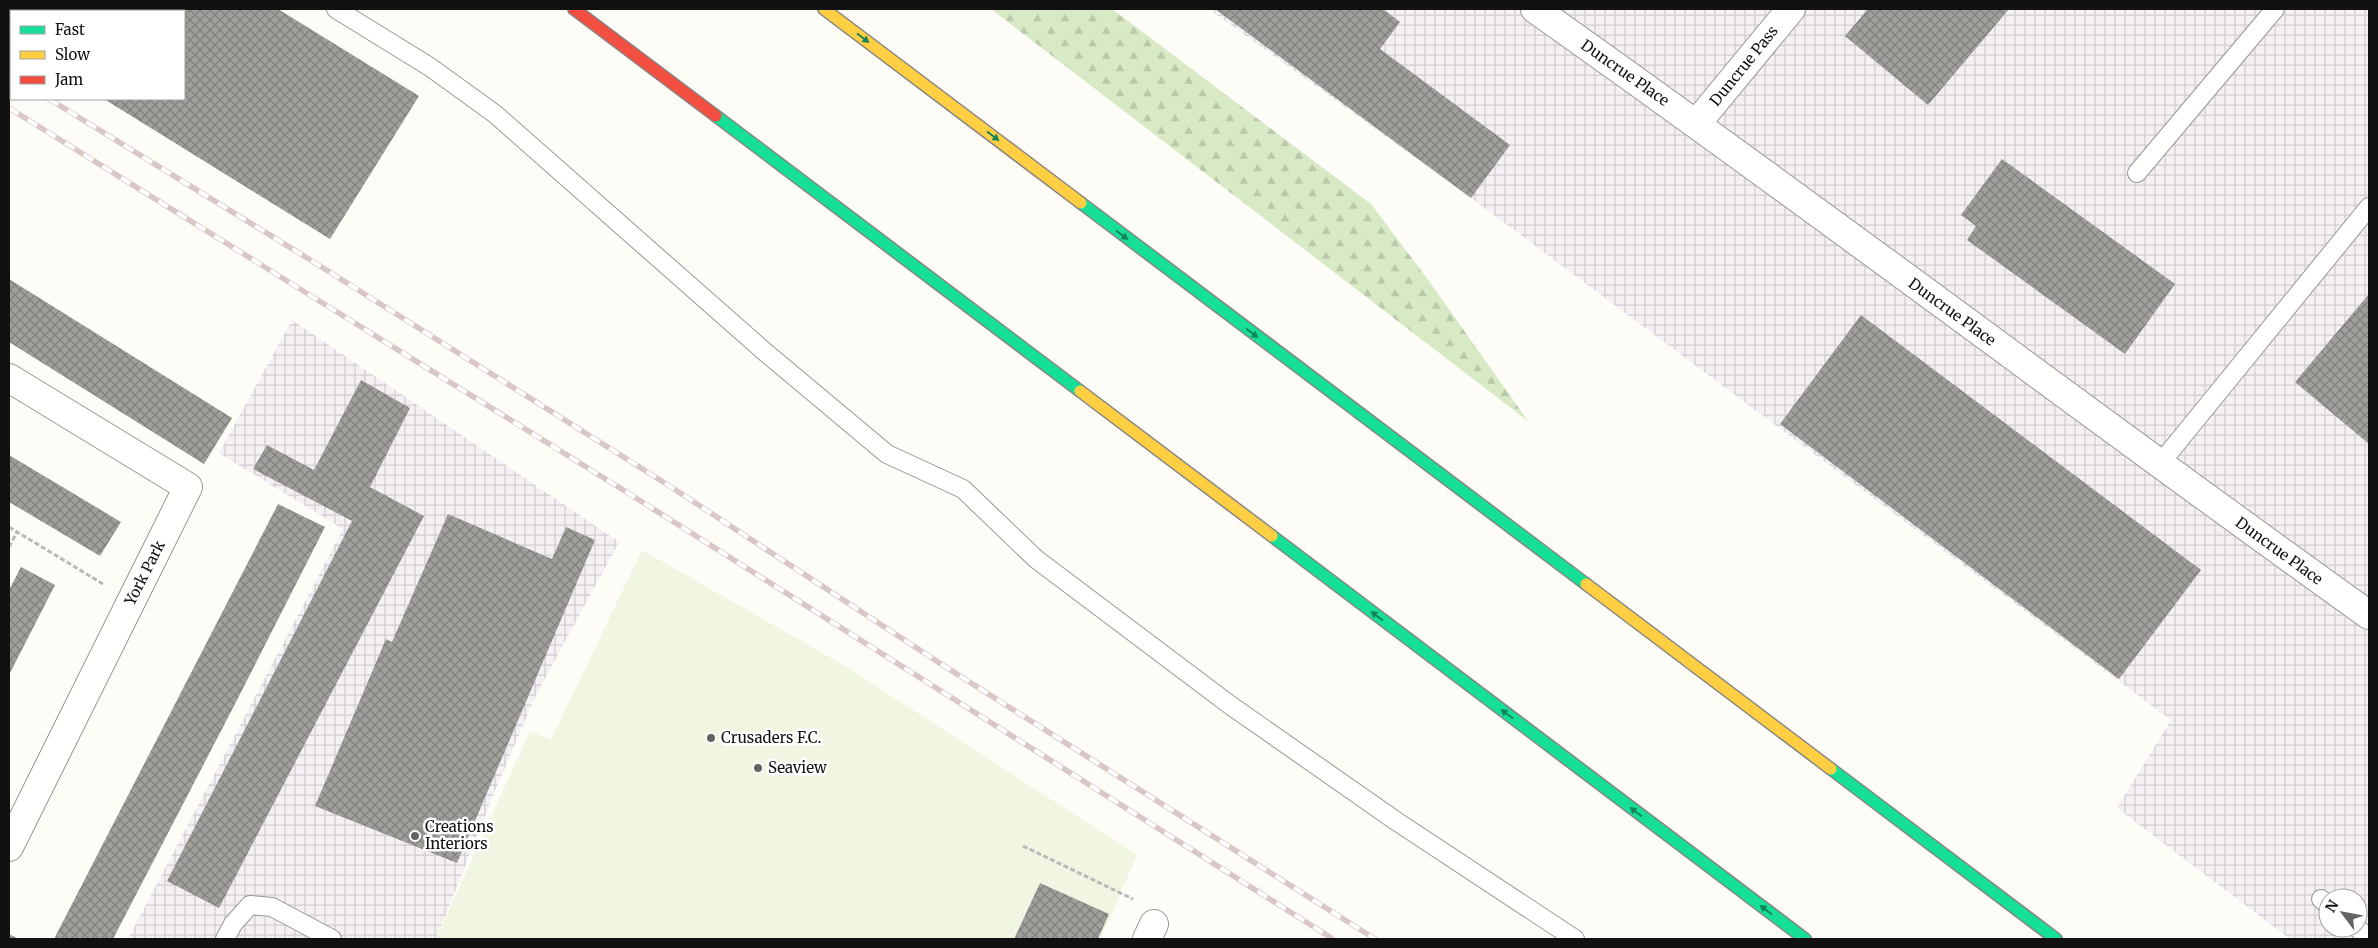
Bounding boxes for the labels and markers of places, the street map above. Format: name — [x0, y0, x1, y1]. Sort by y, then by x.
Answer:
place label: Crusaders F.C. — [721, 728, 821, 747]
marker: Crusaders F.C. — [705, 732, 717, 744]
place label: Seaview — [768, 758, 827, 777]
marker: Seaview — [752, 762, 764, 774]
place label: Creations Interiors — [425, 817, 494, 853]
marker: Creations Interiors — [409, 830, 421, 842]

